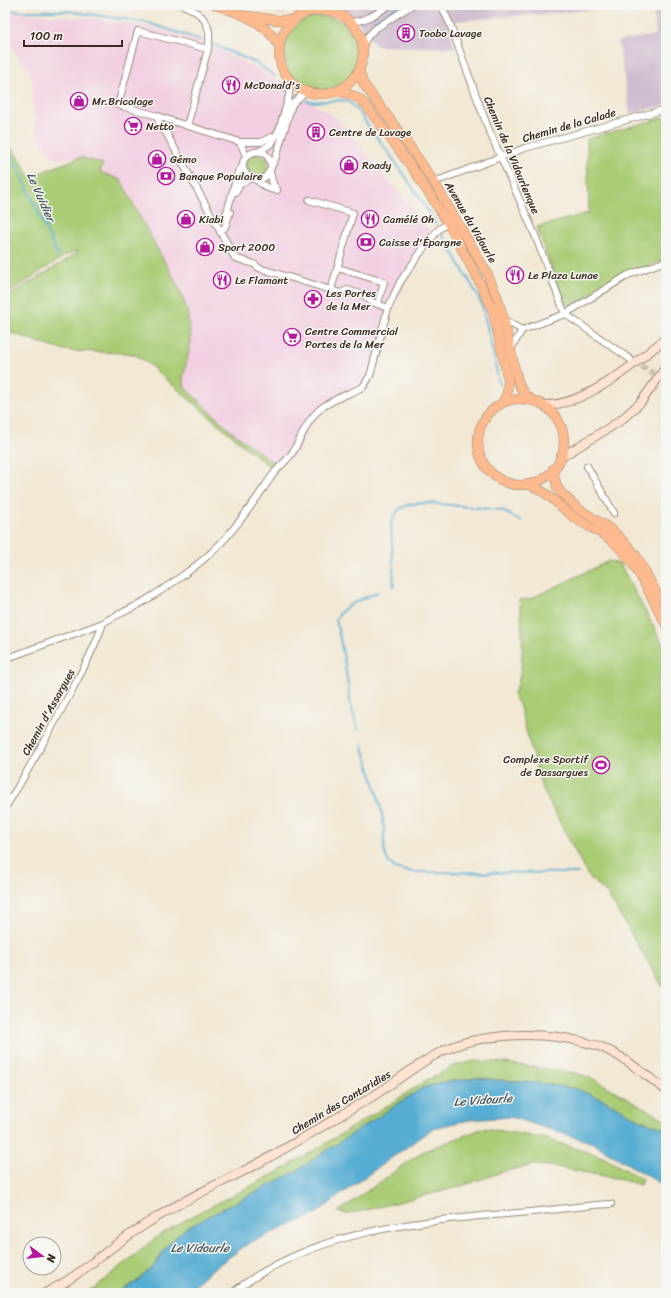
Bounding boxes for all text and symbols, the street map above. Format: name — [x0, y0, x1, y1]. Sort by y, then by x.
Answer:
scale bar — [24, 22, 122, 48]
building icon: Toobo Lavage — [396, 23, 416, 43]
place label: Toobo Lavage — [419, 24, 482, 43]
text: 100 m — [30, 25, 63, 47]
restaurant icon: McDonald's — [221, 75, 241, 95]
place label: McDonald's — [244, 76, 301, 95]
shop icon: Mr.Bricolage — [69, 91, 89, 111]
place label: Mr.Bricolage — [92, 92, 154, 111]
street label: Chemin de la Vidourlenque — [478, 93, 545, 217]
street label: Chemin de la Calade — [520, 103, 618, 148]
supermarket icon: Netto — [123, 116, 143, 136]
place label: Netto — [146, 117, 174, 136]
building icon: Centre de Lavage — [306, 122, 326, 142]
place label: Centre de Lavage — [329, 123, 412, 142]
shop icon: Gémo — [147, 149, 167, 169]
place label: Gémo — [170, 150, 197, 169]
shop icon: Roady — [339, 155, 359, 175]
place label: Roady — [362, 156, 392, 175]
bank icon: Banque Populaire — [156, 166, 176, 186]
place label: Banque Populaire — [179, 167, 263, 186]
water label: Le Vuidier — [20, 169, 63, 227]
street label: Avenue du Vidourle — [439, 177, 502, 267]
shop icon: Kiabi — [176, 209, 196, 229]
restaurant icon: Camélé Oh — [360, 209, 380, 229]
place label: Kiabi — [199, 210, 224, 229]
place label: Camélé Oh — [383, 210, 434, 229]
bank icon: Caisse d'Épargne — [356, 232, 376, 252]
place label: Caisse d'Épargne — [379, 233, 462, 252]
shop icon: Sport 2000 — [195, 237, 215, 257]
place label: Sport 2000 — [218, 238, 275, 257]
restaurant icon: Le Plaza Lunae — [505, 265, 525, 285]
place label: Le Plaza Lunae — [528, 266, 599, 285]
restaurant icon: Le Flamant — [212, 270, 232, 290]
place label: Le Flamant — [235, 271, 288, 290]
place label: Les Portes de la Mer — [326, 284, 377, 316]
pharmacy icon: Les Portes de la Mer — [303, 289, 323, 309]
place label: Centre Commercial Portes de la Mer — [305, 322, 399, 354]
supermarket icon: Centre Commercial Portes de la Mer — [282, 327, 302, 347]
street label: Chemin d'Assargues — [17, 665, 80, 759]
place label: Complexe Sportif de Dassargues — [503, 750, 589, 782]
sports icon: Complexe Sportif de Dassargues — [591, 755, 611, 775]
street label: Chemin des Cantaridies — [288, 1065, 396, 1140]
water label: Le Vidourle — [453, 1087, 515, 1113]
north arrow — [22, 1236, 62, 1276]
water label: Le Vidourle — [171, 1237, 231, 1259]
text: N — [41, 1251, 62, 1265]

